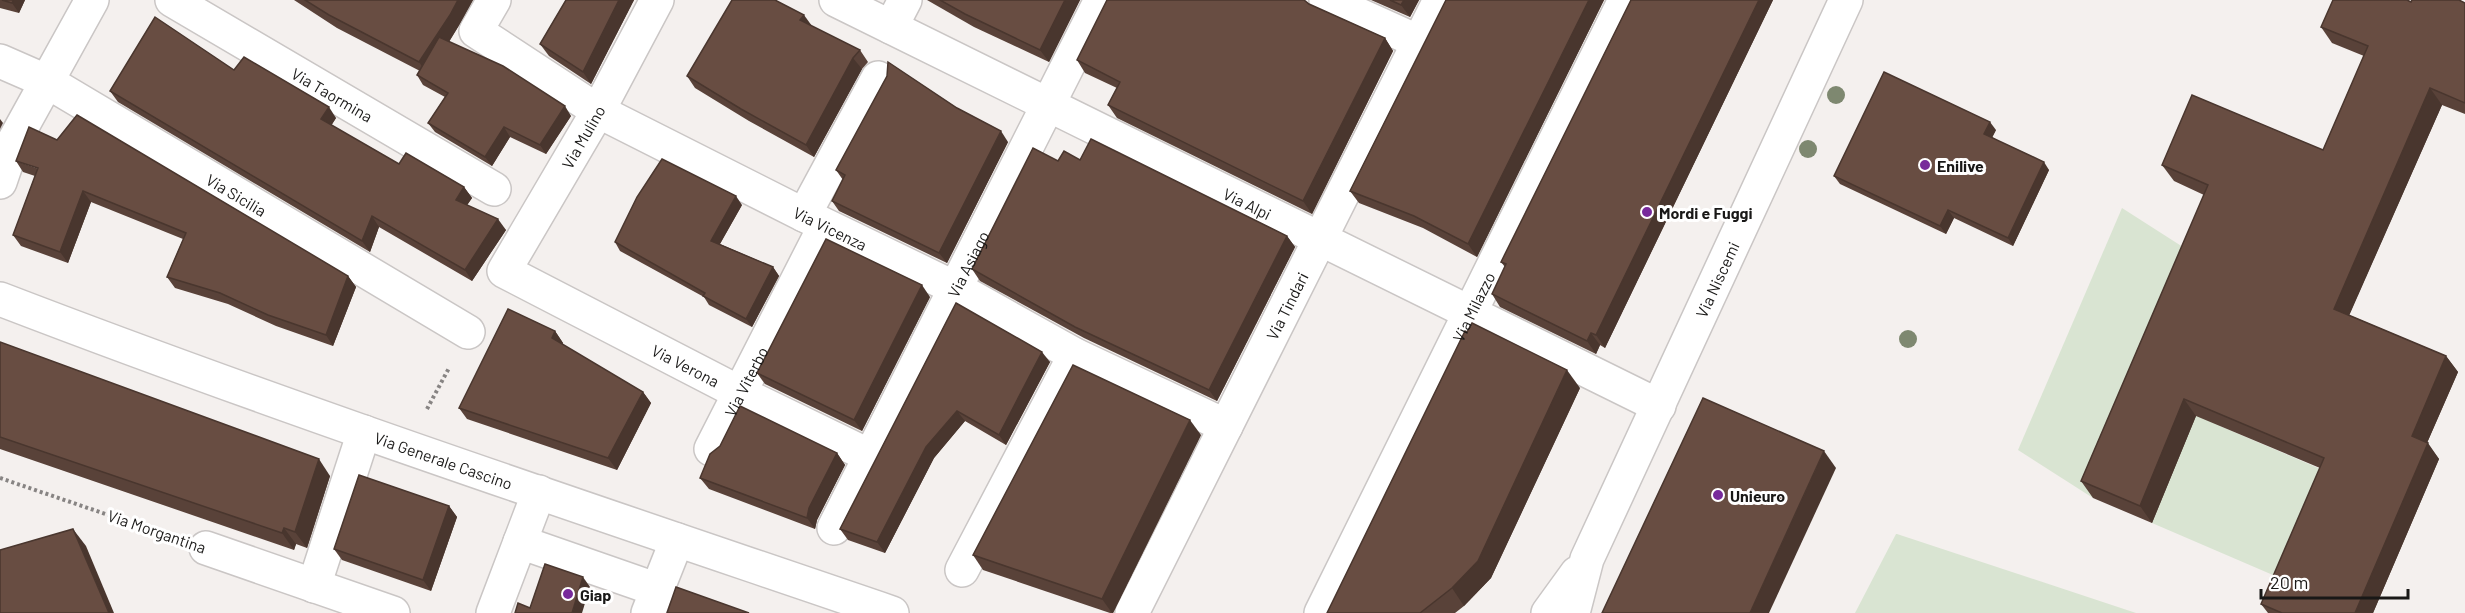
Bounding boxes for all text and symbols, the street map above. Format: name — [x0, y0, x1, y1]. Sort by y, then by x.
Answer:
street label: Via Taormina — [288, 63, 376, 125]
street label: Via Mulino — [557, 102, 609, 172]
place label: Enilive — [1937, 156, 1984, 175]
marker: Enilive — [1918, 158, 1932, 172]
street label: Via Sicilia — [203, 169, 270, 220]
street label: Via Alpi — [1220, 183, 1275, 223]
street label: Via Vicenza — [791, 202, 870, 254]
place label: Mordi e Fuggi — [1659, 203, 1753, 222]
marker: Mordi e Fuggi — [1640, 205, 1654, 219]
street label: Via Asiago — [943, 227, 992, 300]
street label: Via Niscemi — [1691, 238, 1742, 320]
street label: Via Tindari — [1262, 269, 1311, 343]
street label: Via Milazzo — [1448, 269, 1498, 345]
street label: Via Verona — [649, 340, 723, 390]
street label: Via Viterbo — [720, 343, 771, 419]
street label: Via Generale Cascino — [372, 427, 515, 493]
place label: Unieuro — [1730, 486, 1785, 505]
marker: Unieuro — [1711, 488, 1725, 502]
street label: Via Morgantina — [105, 505, 209, 557]
scale bar — [2261, 562, 2408, 600]
text: 20 m — [2270, 571, 2308, 593]
place label: Giap — [580, 585, 611, 604]
marker: Giap — [561, 587, 575, 601]

